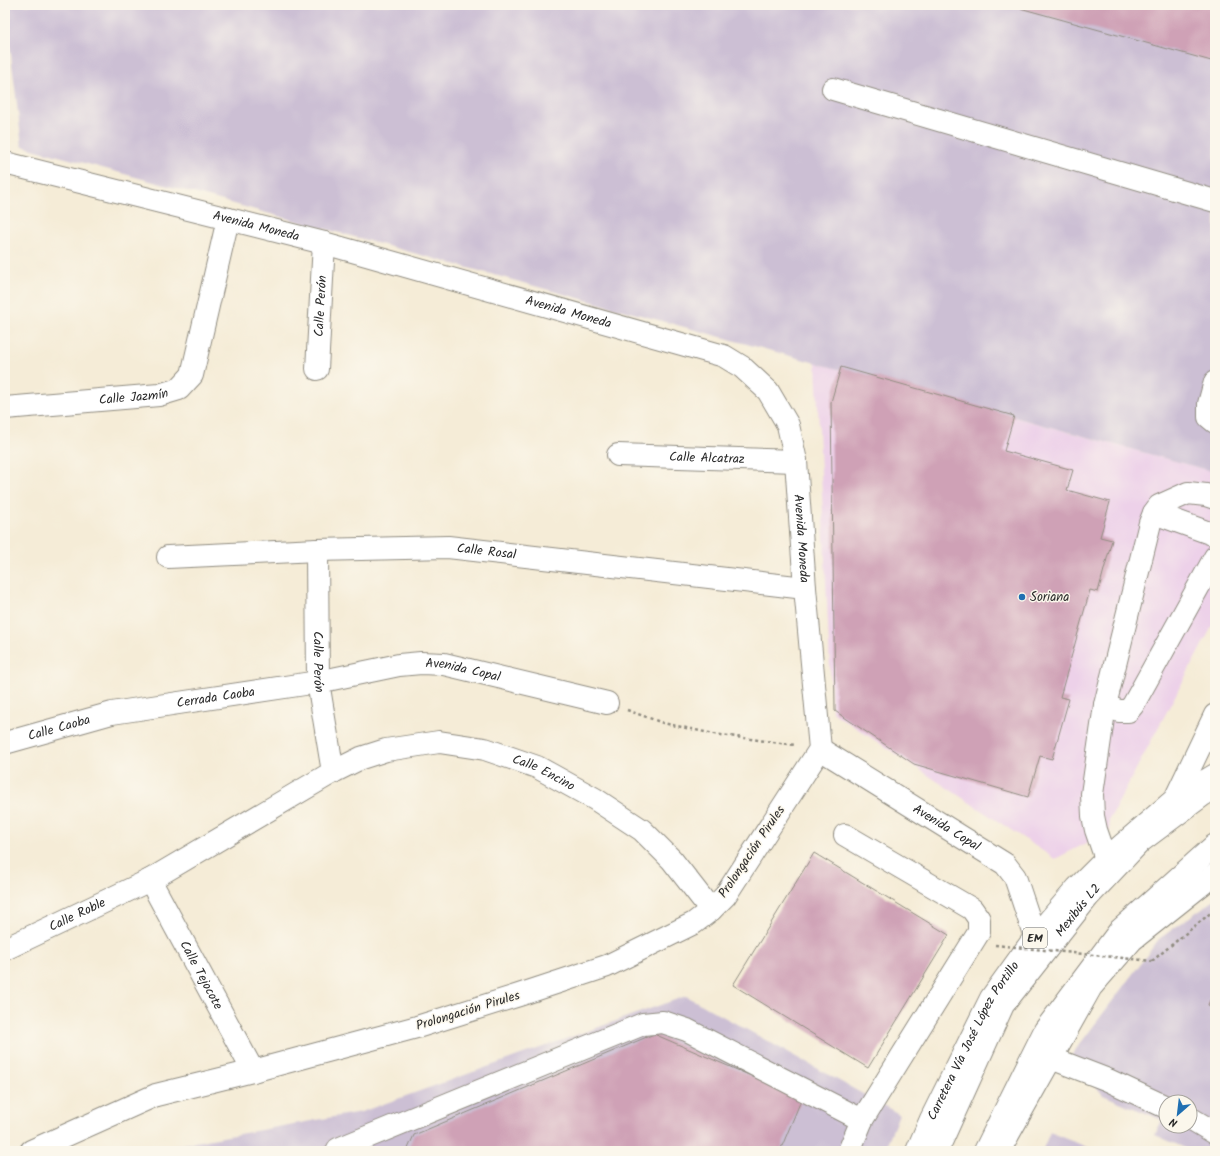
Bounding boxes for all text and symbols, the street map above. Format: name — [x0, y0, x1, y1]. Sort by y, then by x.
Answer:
street label: Avenida Moneda — [211, 205, 302, 247]
street label: Calle Perón — [308, 275, 333, 337]
street label: Avenida Moneda — [523, 290, 614, 334]
street label: Calle Jazmín — [98, 382, 171, 411]
street label: Calle Alcatraz — [669, 446, 745, 470]
street label: Avenida Moneda — [788, 493, 815, 583]
street label: Calle Rosal — [456, 538, 517, 565]
place label: Soriana — [1030, 587, 1069, 608]
marker: Soriana — [1017, 592, 1027, 602]
street label: Calle Perón — [307, 631, 330, 694]
street label: Avenida Copal — [425, 653, 503, 688]
street label: Cerrada Caoba — [175, 681, 256, 714]
street label: Calle Caoba — [25, 709, 93, 747]
street label: Calle Encino — [509, 749, 579, 797]
street label: Avenida Copal — [909, 799, 985, 857]
street label: Prolongación Pirules — [713, 801, 791, 903]
street label: Mexibús L2 — [1050, 879, 1106, 941]
street label: Calle Roble — [45, 892, 109, 937]
road number: EM — [1023, 928, 1047, 948]
street label: Calle Tejocote — [174, 937, 229, 1014]
street label: Carretera Vía José López Portillo — [922, 957, 1025, 1124]
street label: Prolongación Pirules — [413, 985, 523, 1037]
north arrow — [1158, 1094, 1198, 1134]
text: N — [1166, 1112, 1181, 1132]

